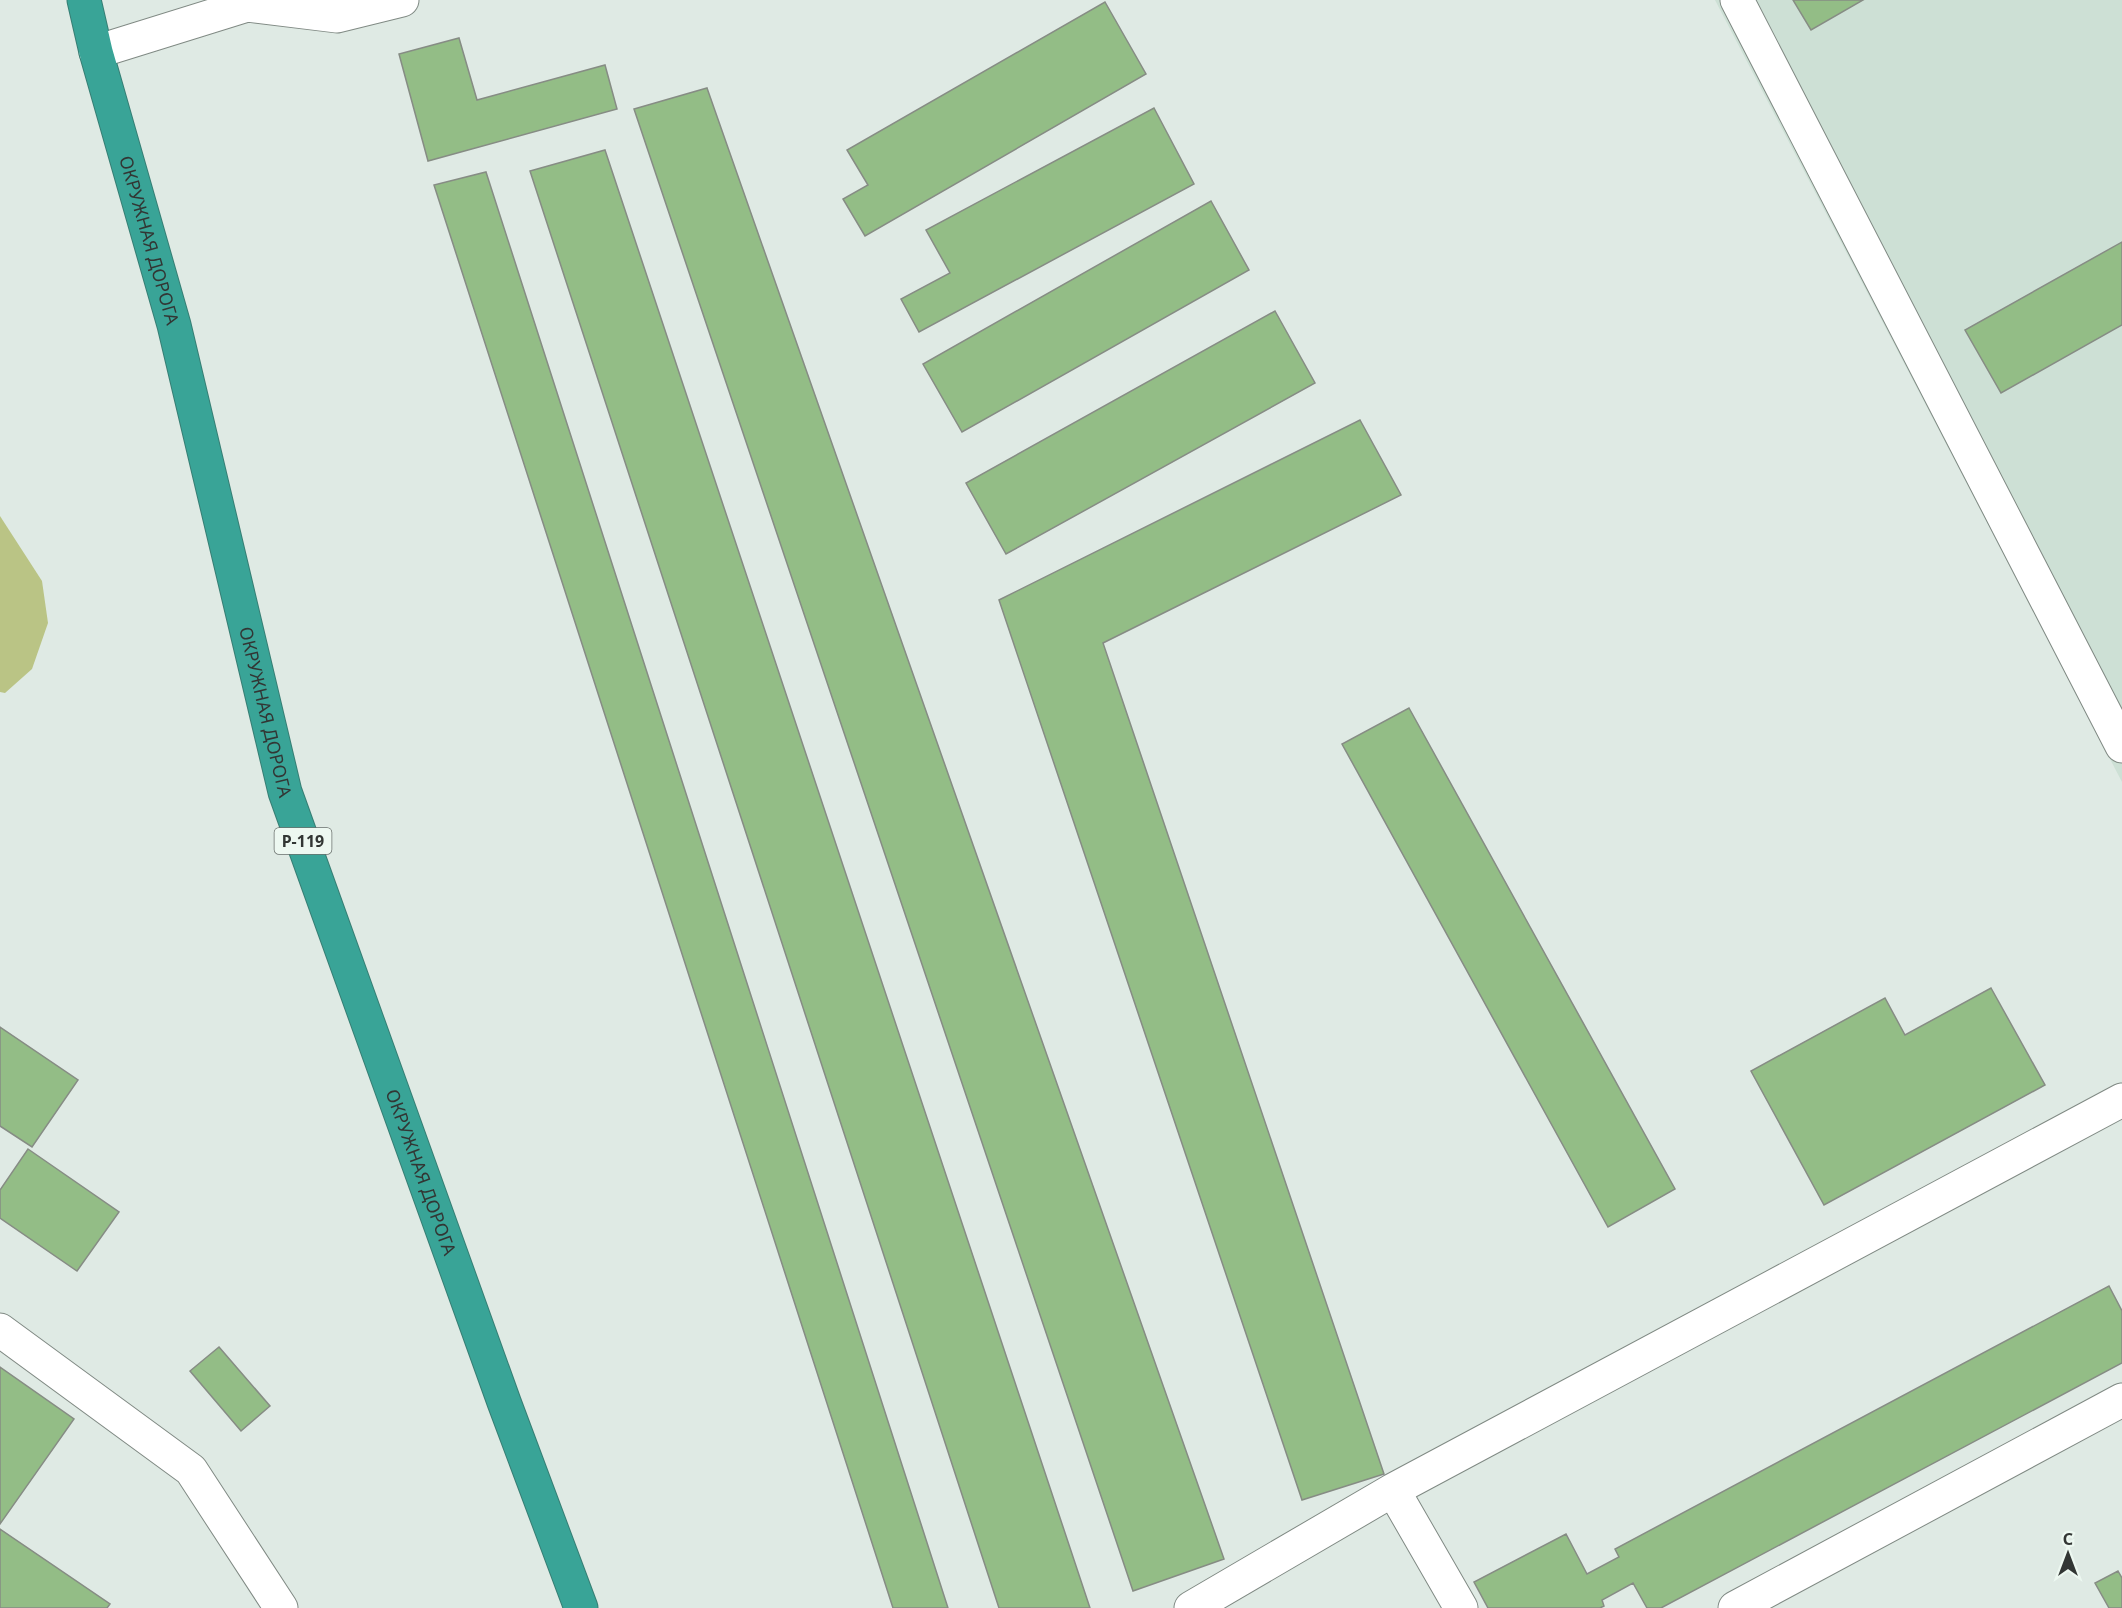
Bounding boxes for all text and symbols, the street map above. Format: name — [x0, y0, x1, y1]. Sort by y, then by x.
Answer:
street label: ОКРУЖНАЯ ДОРОГА — [114, 153, 185, 328]
street label: ОКРУЖНАЯ ДОРОГА — [234, 624, 298, 800]
road number: Р-119 — [274, 828, 332, 854]
street label: ОКРУЖНАЯ ДОРОГА — [381, 1086, 462, 1259]
north arrow — [2038, 1524, 2098, 1584]
text: С — [2063, 1528, 2073, 1550]

